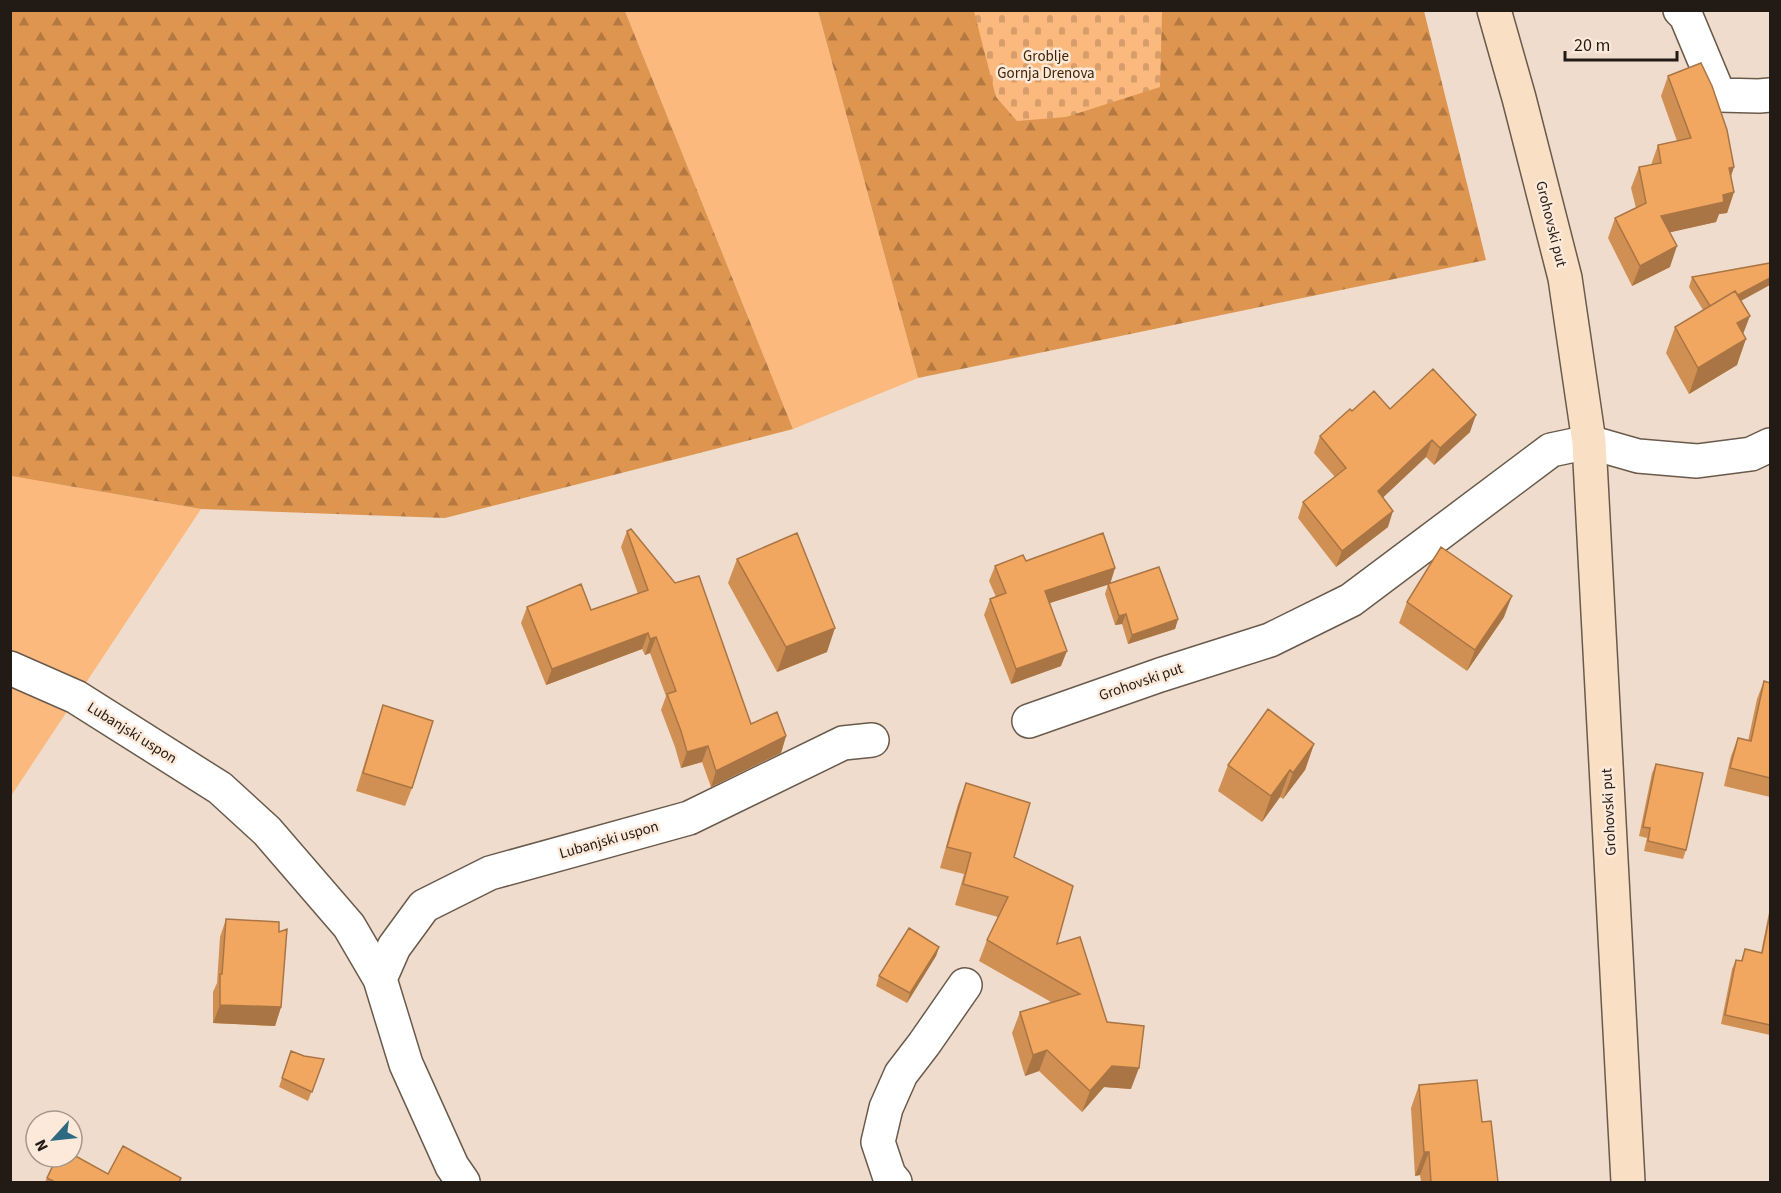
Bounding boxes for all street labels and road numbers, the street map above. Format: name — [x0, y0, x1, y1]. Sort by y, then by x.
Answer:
street label: Grohovski put — [1530, 179, 1572, 269]
street label: Grohovski put — [1096, 658, 1186, 706]
street label: Lubanjski uspon — [83, 697, 181, 769]
street label: Grohovski put — [1596, 768, 1622, 856]
street label: Lubanjski uspon — [557, 816, 661, 864]

